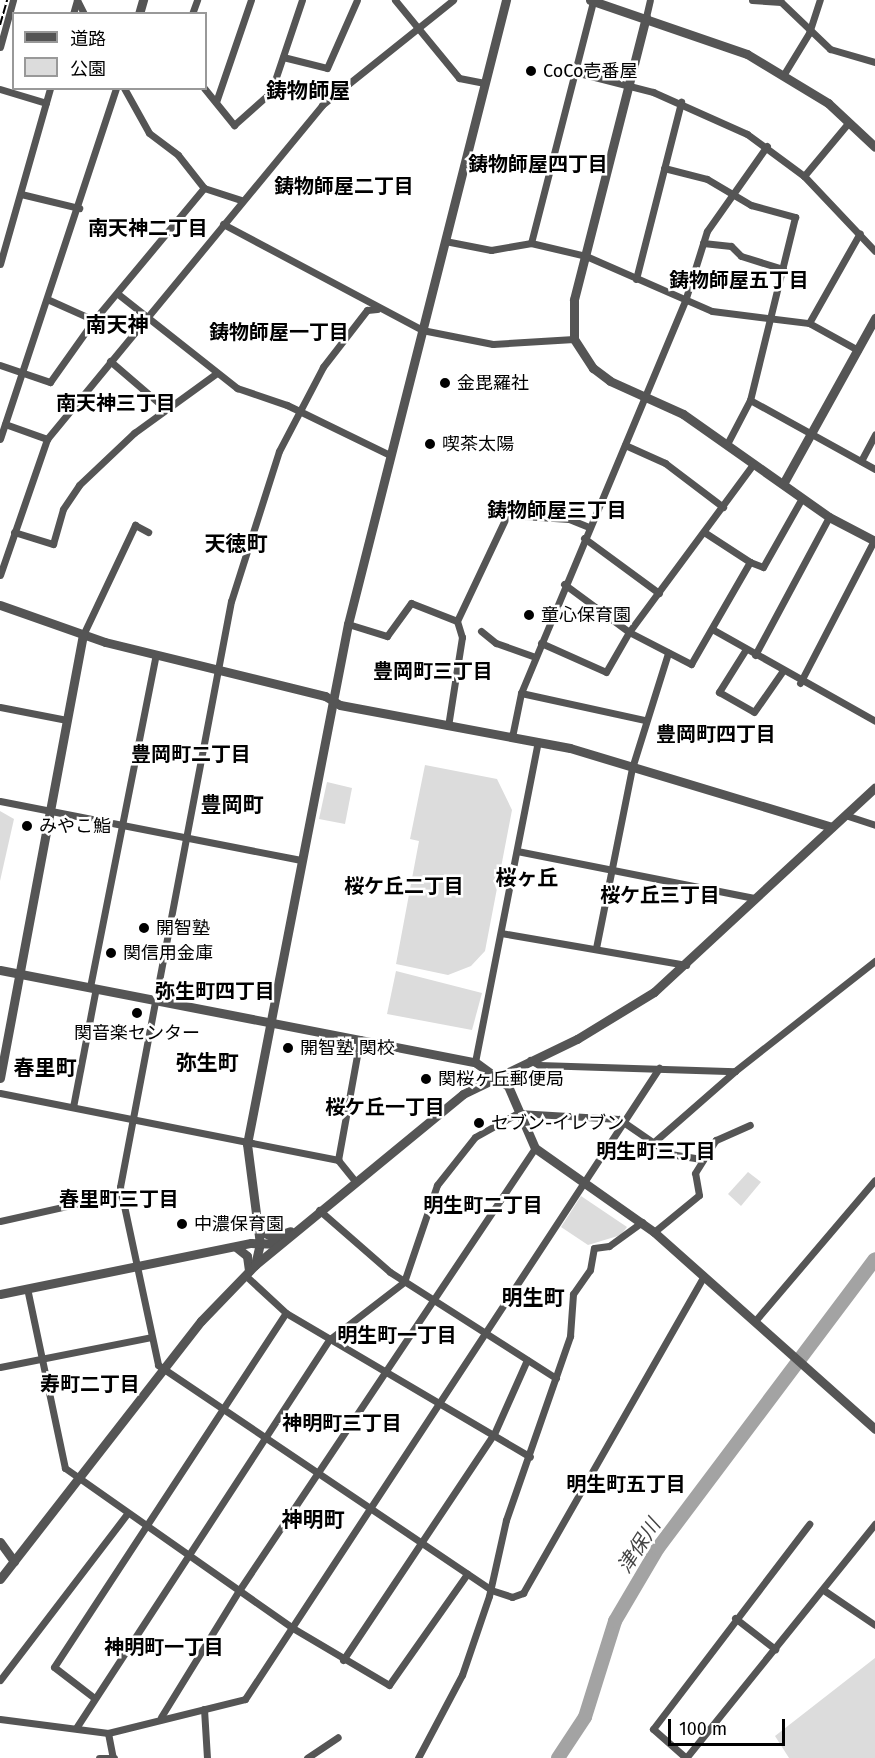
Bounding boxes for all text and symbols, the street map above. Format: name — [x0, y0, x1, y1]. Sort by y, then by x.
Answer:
legend — [12, 12, 207, 90]
text: 道路 — [70, 28, 106, 50]
text: 公園 — [70, 58, 106, 80]
place label: CoCo壱番屋 — [543, 60, 637, 82]
marker: CoCo壱番屋 — [524, 64, 538, 78]
district label: 鋳物師屋 — [266, 78, 350, 104]
district label: 鋳物師屋四丁目 — [468, 152, 608, 176]
district label: 鋳物師屋二丁目 — [274, 174, 414, 198]
district label: 南天神二丁目 — [88, 216, 208, 240]
district label: 鋳物師屋五丁目 — [669, 268, 809, 292]
district label: 南天神 — [86, 312, 148, 338]
district label: 鋳物師屋一丁目 — [209, 320, 349, 344]
place label: 金毘羅社 — [457, 372, 529, 394]
marker: 金毘羅社 — [438, 376, 452, 390]
district label: 南天神三丁目 — [56, 391, 176, 415]
place label: 喫茶太陽 — [442, 433, 514, 455]
marker: 喫茶太陽 — [423, 437, 437, 451]
district label: 鋳物師屋三丁目 — [487, 498, 627, 522]
district label: 天徳町 — [205, 531, 267, 557]
place label: 童心保育園 — [541, 604, 631, 626]
marker: 童心保育園 — [522, 608, 536, 622]
district label: 豊岡町三丁目 — [373, 659, 493, 683]
district label: 豊岡町四丁目 — [656, 722, 776, 746]
district label: 豊岡町二丁目 — [131, 742, 251, 766]
district label: 豊岡町 — [201, 792, 263, 818]
place label: みやこ鮨 — [39, 815, 111, 837]
marker: みやこ鮨 — [20, 819, 34, 833]
district label: 桜ヶ丘 — [496, 865, 558, 891]
district label: 桜ケ丘二丁目 — [344, 874, 464, 898]
district label: 桜ケ丘三丁目 — [600, 883, 720, 907]
place label: 開智塾 — [156, 917, 210, 939]
marker: 開智塾 — [137, 921, 151, 935]
place label: 関信用金庫 — [123, 942, 213, 964]
marker: 関信用金庫 — [104, 946, 118, 960]
district label: 弥生町四丁目 — [155, 979, 275, 1003]
marker: 関音楽センター — [130, 1006, 144, 1020]
place label: 関音楽センター — [74, 1022, 200, 1044]
place label: 開智塾 関校 — [300, 1037, 395, 1059]
marker: 開智塾 関校 — [281, 1041, 295, 1055]
district label: 弥生町 — [176, 1050, 238, 1076]
district label: 春里町 — [14, 1055, 76, 1081]
place label: 関桜ヶ丘郵便局 — [438, 1068, 564, 1090]
marker: 関桜ヶ丘郵便局 — [419, 1072, 433, 1086]
district label: 桜ケ丘一丁目 — [325, 1095, 445, 1119]
place label: セブン-イレブン — [491, 1112, 624, 1134]
marker: セブン-イレブン — [472, 1116, 486, 1130]
district label: 明生町三丁目 — [596, 1139, 716, 1163]
district label: 春里町三丁目 — [59, 1187, 179, 1211]
district label: 明生町二丁目 — [423, 1193, 543, 1217]
place label: 中濃保育園 — [194, 1213, 284, 1235]
marker: 中濃保育園 — [175, 1217, 189, 1231]
district label: 明生町 — [502, 1285, 564, 1311]
district label: 明生町一丁目 — [337, 1323, 457, 1347]
district label: 寿町二丁目 — [40, 1372, 140, 1396]
district label: 神明町三丁目 — [282, 1411, 402, 1435]
district label: 明生町五丁目 — [566, 1472, 686, 1496]
district label: 神明町 — [282, 1507, 344, 1533]
water label: 津保川 — [613, 1514, 665, 1578]
district label: 神明町一丁目 — [104, 1635, 224, 1659]
scale bar — [671, 1707, 788, 1745]
text: 100 m — [679, 1718, 727, 1740]

